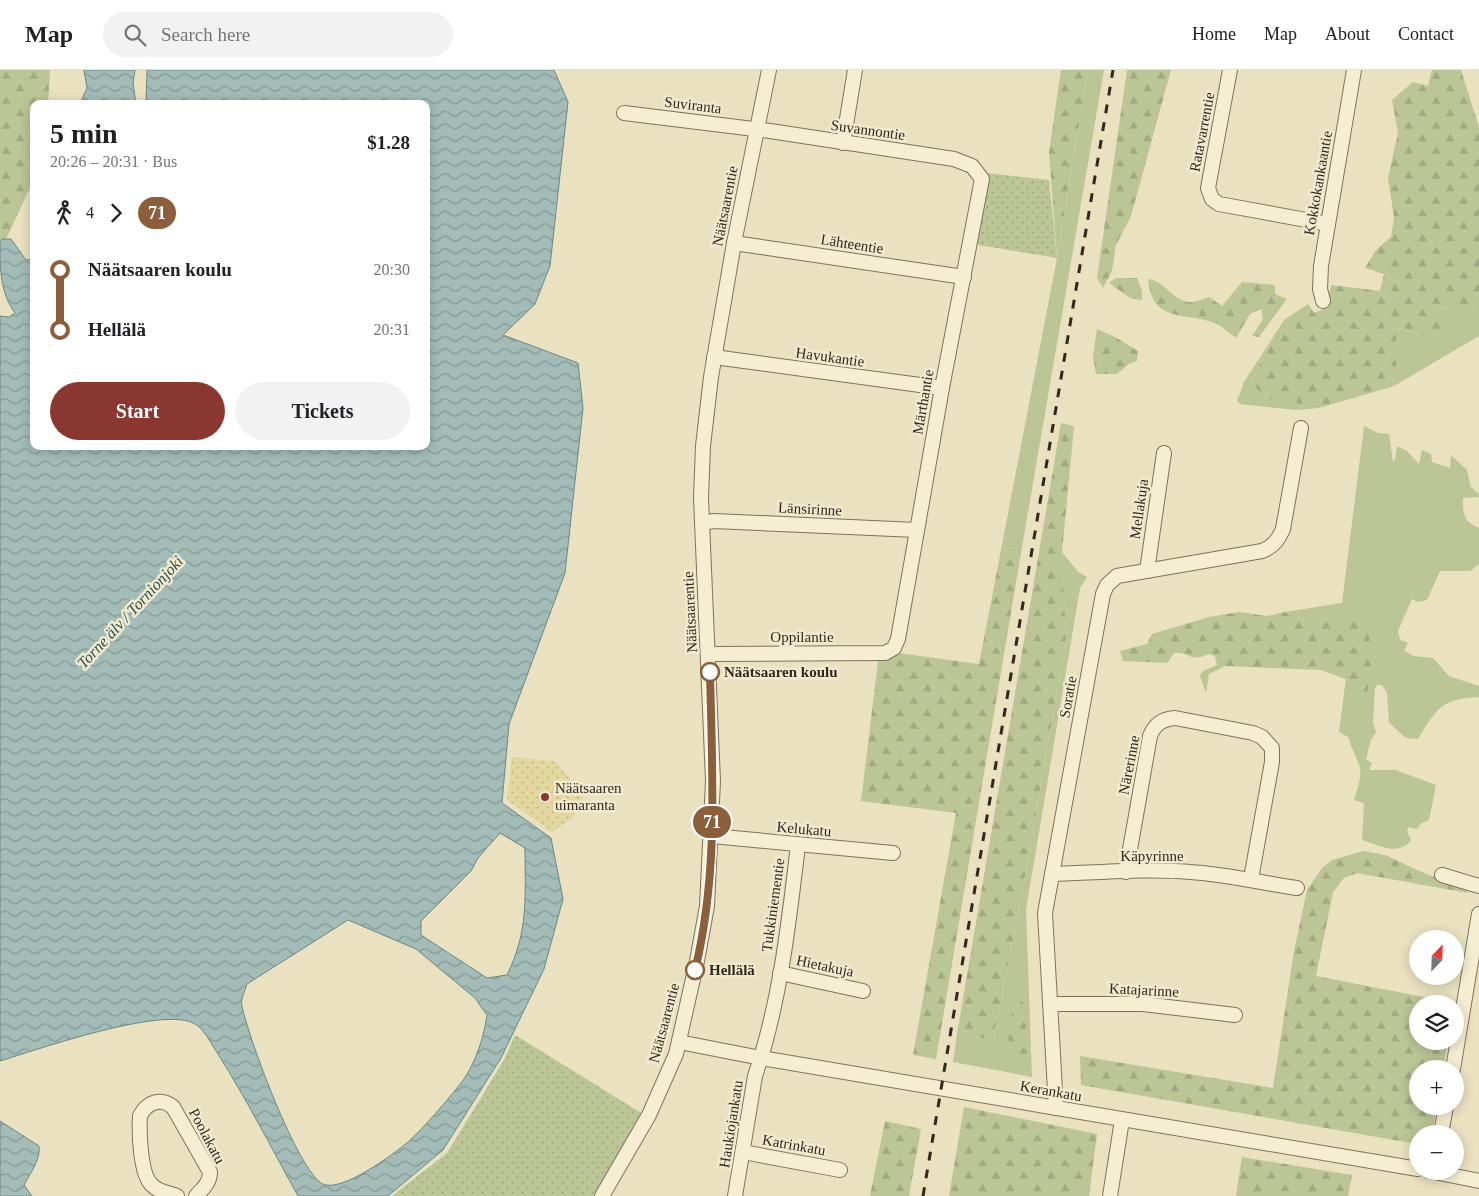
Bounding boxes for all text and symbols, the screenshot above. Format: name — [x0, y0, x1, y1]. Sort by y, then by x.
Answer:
search box — [103, 12, 453, 57]
text: Map — [25, 21, 73, 47]
icon: search — [121, 21, 149, 49]
text: Search here — [161, 24, 250, 45]
text: Home — [1192, 24, 1236, 44]
text: Map — [1264, 24, 1297, 44]
text: About — [1325, 24, 1370, 44]
text: Contact — [1398, 24, 1454, 44]
street label: Ratavarrentie — [1186, 90, 1218, 173]
street label: Suviranta — [663, 94, 723, 116]
street label: Suvannontie — [830, 117, 907, 143]
text: 5 min — [50, 118, 118, 149]
street label: Kokkokankaantie — [1301, 129, 1335, 236]
text: $1.28 — [367, 132, 410, 153]
text: 20:26 – 20:31 · Bus — [50, 153, 177, 170]
street label: Näätsaarentie — [709, 164, 741, 248]
icon: walk — [50, 199, 78, 227]
icon: forward — [102, 199, 130, 227]
text: 71 — [148, 203, 166, 223]
text: 4 — [86, 204, 94, 221]
street label: Lähteentie — [819, 231, 885, 257]
text: Näätsaaren koulu — [88, 259, 232, 280]
text: 20:30 — [374, 261, 410, 278]
text: Hellälä — [88, 319, 146, 340]
text: 20:31 — [374, 321, 410, 338]
street label: Havukantie — [795, 344, 866, 370]
street label: Märthantie — [909, 368, 937, 436]
button: Start — [50, 382, 225, 440]
button: Tickets — [235, 382, 410, 440]
street label: Mellakuja — [1127, 477, 1151, 540]
street label: Länsirinne — [778, 499, 843, 519]
water label: Torne älv / Tornionjoki — [74, 553, 187, 672]
street label: Näätsaarentie — [680, 570, 700, 653]
street label: Oppilantie — [770, 629, 834, 645]
marker: Näätsaaren koulu — [700, 662, 720, 682]
place label: Näätsaaren koulu — [724, 664, 838, 680]
street label: Soratie — [1056, 674, 1080, 719]
street label: Närerinne — [1115, 734, 1143, 796]
place label: Näätsaaren uimaranta — [555, 780, 622, 813]
marker: Näätsaaren uimaranta — [539, 791, 551, 803]
line badge: 71 — [690, 806, 734, 838]
text: 71 — [703, 812, 721, 832]
street label: Kelukatu — [776, 819, 833, 839]
street label: Käpyrinne — [1120, 848, 1184, 864]
street label: Tukkiniementie — [759, 857, 788, 953]
north arrow — [1409, 930, 1464, 985]
map controls — [1409, 930, 1464, 1180]
street label: Hietakuja — [795, 952, 856, 980]
marker: Hellälä — [685, 960, 705, 980]
place label: Hellälä — [709, 962, 755, 978]
street label: Katajarinne — [1109, 980, 1180, 1000]
street label: Näätsaarentie — [646, 981, 682, 1064]
button: layers — [1409, 995, 1464, 1050]
button: + — [1409, 1060, 1464, 1115]
street label: Kerankatu — [1019, 1078, 1084, 1104]
street label: Haukiojankatu — [716, 1079, 746, 1169]
street label: Poolakatu — [186, 1106, 228, 1167]
button: − — [1409, 1125, 1464, 1180]
street label: Katrinkatu — [761, 1132, 827, 1159]

